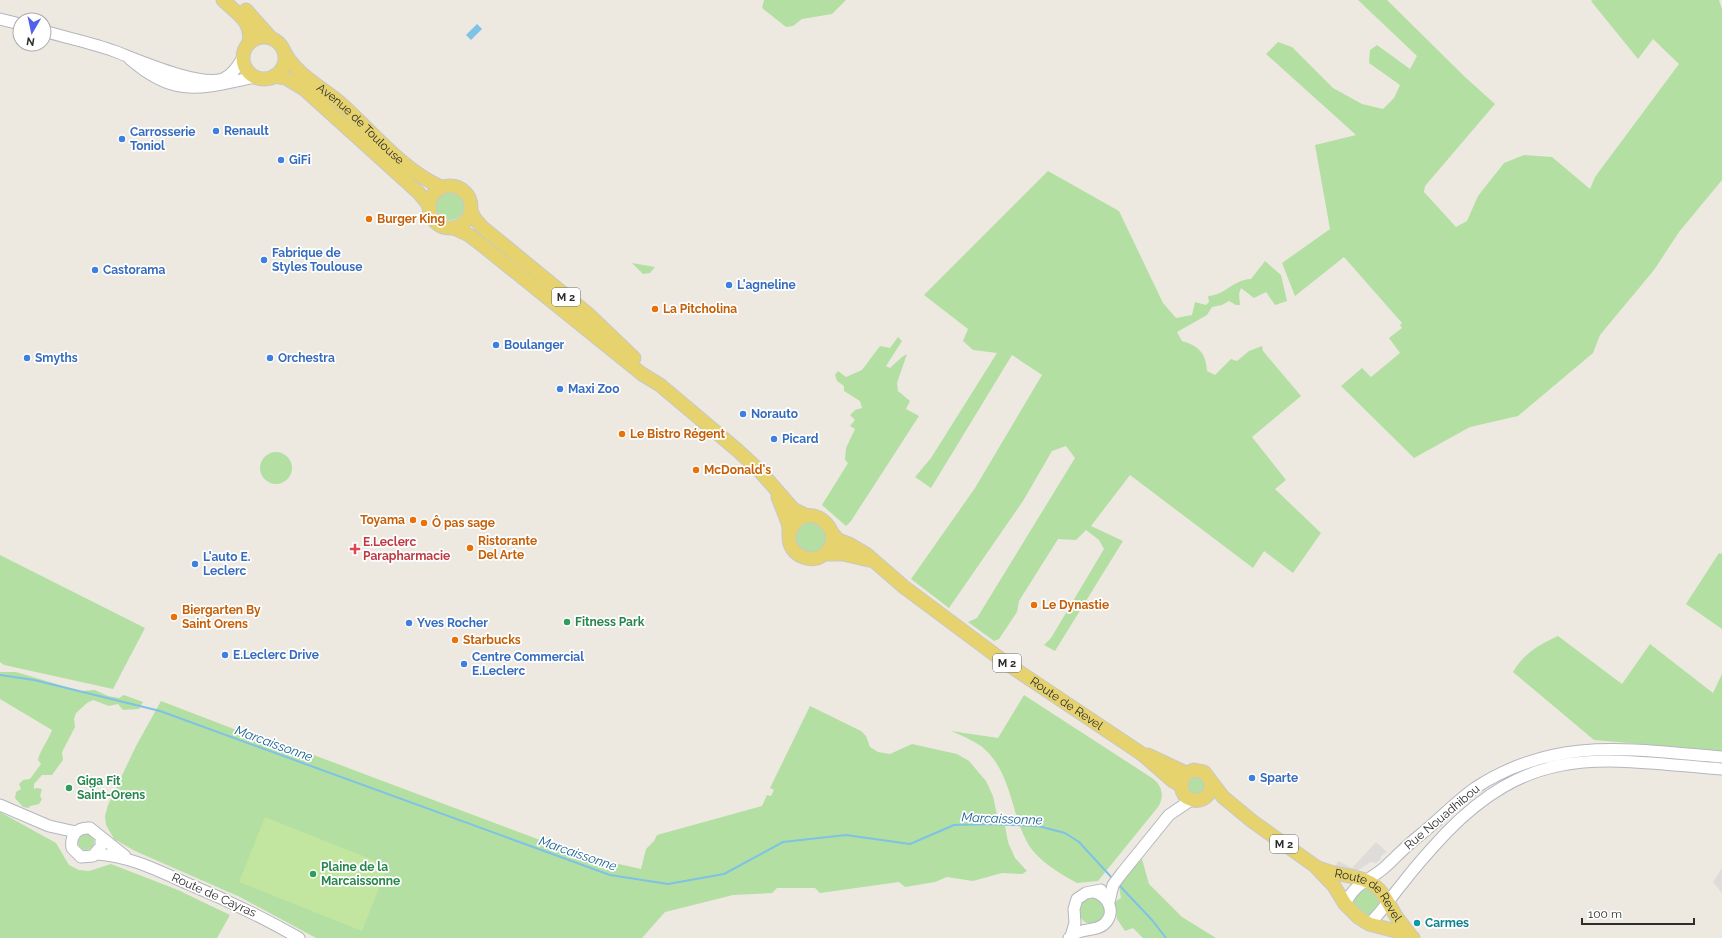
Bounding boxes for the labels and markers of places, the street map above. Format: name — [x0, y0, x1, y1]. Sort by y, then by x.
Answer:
place label: Renault — [224, 124, 269, 138]
place label: Carrosserie Toniol — [130, 125, 196, 153]
marker: Renault — [211, 126, 221, 136]
marker: Carrosserie Toniol — [117, 134, 127, 144]
place label: GiFi — [289, 153, 311, 167]
marker: GiFi — [276, 155, 286, 165]
place label: Burger King — [377, 212, 445, 226]
marker: Burger King — [364, 214, 374, 224]
place label: Fabrique de Styles Toulouse — [272, 246, 362, 274]
marker: Fabrique de Styles Toulouse — [259, 255, 269, 265]
place label: Castorama — [103, 263, 165, 277]
marker: Castorama — [90, 265, 100, 275]
place label: L'agneline — [737, 278, 796, 292]
marker: L'agneline — [724, 280, 734, 290]
place label: La Pitcholina — [663, 302, 737, 316]
marker: La Pitcholina — [650, 304, 660, 314]
place label: Boulanger — [504, 338, 565, 352]
marker: Boulanger — [491, 340, 501, 350]
place label: Smyths — [35, 351, 78, 365]
place label: Orchestra — [278, 351, 335, 365]
marker: Smyths — [22, 353, 32, 363]
marker: Orchestra — [265, 353, 275, 363]
place label: Maxi Zoo — [568, 382, 619, 396]
marker: Maxi Zoo — [555, 384, 565, 394]
place label: Norauto — [751, 407, 798, 421]
marker: Norauto — [738, 409, 748, 419]
place label: Le Bistro Régent — [630, 427, 725, 441]
marker: Le Bistro Régent — [617, 429, 627, 439]
place label: Picard — [782, 432, 819, 446]
marker: Picard — [769, 434, 779, 444]
place label: McDonald's — [704, 463, 771, 477]
marker: McDonald's — [691, 465, 701, 475]
place label: Toyama — [360, 513, 405, 527]
marker: Toyama — [408, 515, 418, 525]
place label: Ô pas sage — [432, 515, 495, 530]
marker: Ô pas sage — [419, 518, 429, 528]
place label: Ristorante Del Arte — [478, 534, 537, 562]
place label: E.Leclerc Parapharmacie — [363, 535, 450, 563]
marker: Ristorante Del Arte — [465, 543, 475, 553]
marker: E.Leclerc Parapharmacie — [350, 544, 360, 554]
place label: L'auto E. Leclerc — [203, 550, 251, 578]
marker: L'auto E. Leclerc — [190, 559, 200, 569]
place label: Le Dynastie — [1042, 598, 1109, 612]
marker: Le Dynastie — [1029, 600, 1039, 610]
place label: Biergarten By Saint Orens — [182, 603, 261, 631]
marker: Biergarten By Saint Orens — [169, 612, 179, 622]
place label: Fitness Park — [575, 615, 645, 629]
place label: Yves Rocher — [417, 616, 488, 630]
marker: Fitness Park — [562, 617, 572, 627]
marker: Yves Rocher — [404, 618, 414, 628]
place label: Starbucks — [463, 633, 521, 647]
marker: Starbucks — [450, 635, 460, 645]
place label: E.Leclerc Drive — [233, 648, 319, 662]
marker: E.Leclerc Drive — [220, 650, 230, 660]
place label: Centre Commercial E.Leclerc — [472, 650, 584, 678]
marker: Centre Commercial E.Leclerc — [459, 659, 469, 669]
place label: Sparte — [1260, 771, 1298, 785]
marker: Sparte — [1247, 773, 1257, 783]
place label: Giga Fit Saint-Orens — [77, 774, 145, 802]
marker: Giga Fit Saint-Orens — [64, 783, 74, 793]
place label: Plaine de la Marcaissonne — [321, 860, 400, 888]
marker: Plaine de la Marcaissonne — [308, 869, 318, 879]
place label: Carmes — [1425, 916, 1469, 930]
marker: Carmes — [1412, 918, 1422, 928]

